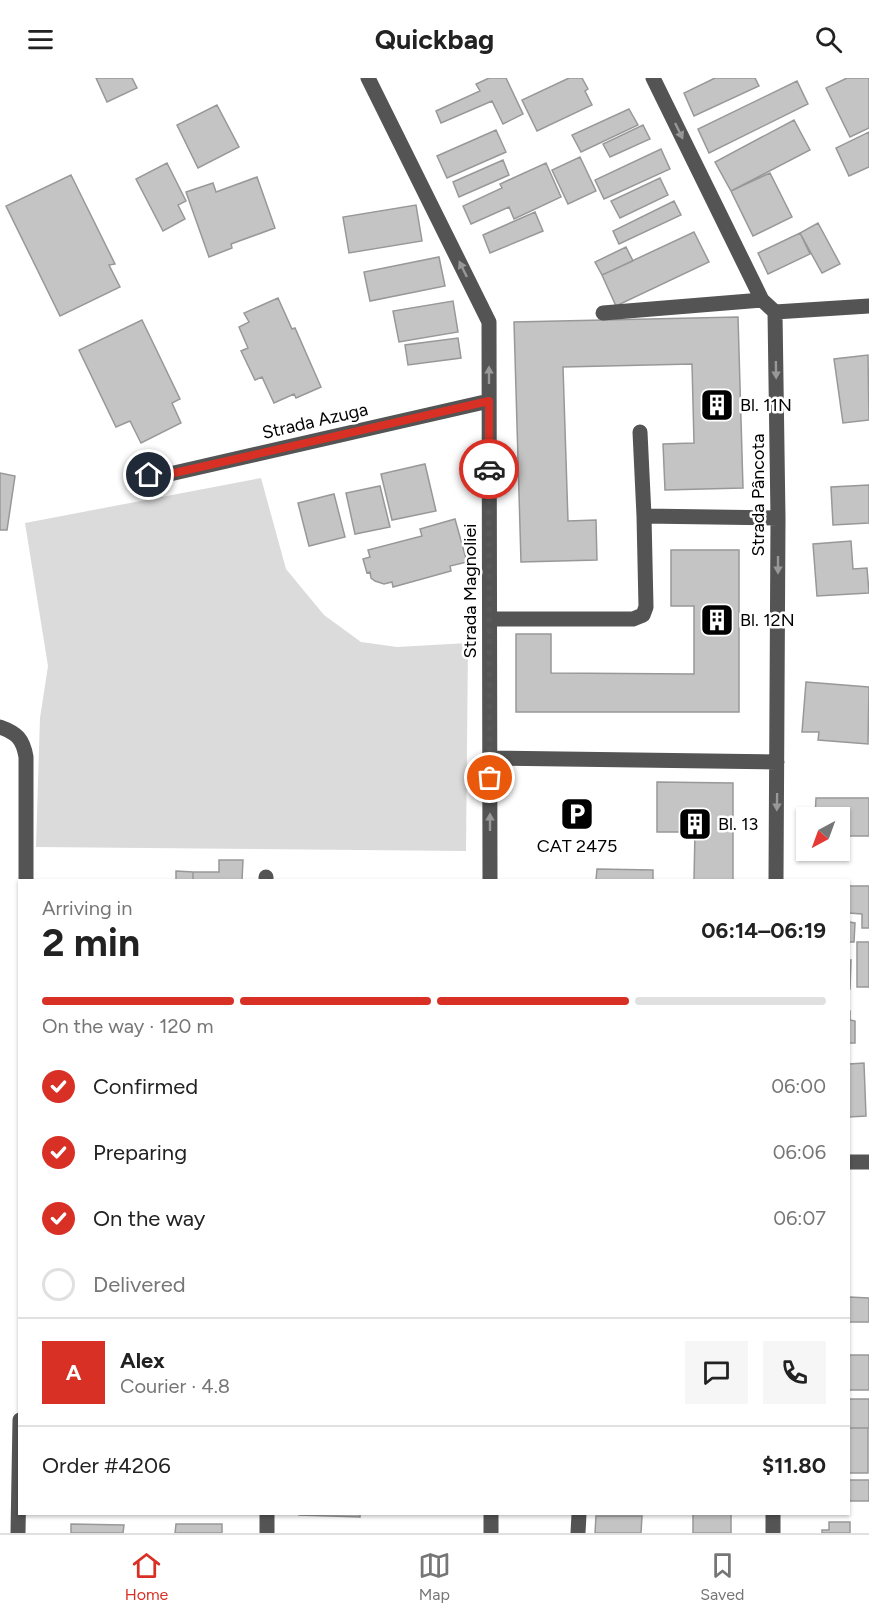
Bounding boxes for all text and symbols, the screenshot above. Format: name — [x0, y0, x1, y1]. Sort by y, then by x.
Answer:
icon: menu — [24, 23, 57, 56]
text: Quickbag — [375, 23, 494, 56]
icon: search — [812, 23, 845, 56]
one-way arrow — [674, 122, 683, 139]
one-way arrow — [458, 261, 467, 278]
one-way arrow — [771, 361, 781, 380]
one-way arrow — [484, 366, 494, 385]
building icon: Bl. 11N — [699, 387, 735, 423]
place label: Bl. 11N — [740, 394, 792, 416]
street label: Strada Azuga — [260, 398, 370, 444]
street label: Strada Pâncota — [747, 434, 769, 556]
courier — [459, 439, 519, 499]
pin — [123, 449, 174, 500]
icon: car — [473, 453, 506, 486]
icon: home — [132, 458, 165, 491]
street label: Strada Magnoliei — [459, 524, 481, 658]
one-way arrow — [773, 556, 783, 575]
building icon: Bl. 12N — [699, 602, 735, 638]
place label: Bl. 12N — [740, 609, 795, 631]
pin — [464, 752, 515, 803]
icon: bag — [473, 761, 506, 794]
one-way arrow — [772, 793, 782, 812]
parking icon: CAT 2475 — [559, 796, 595, 832]
building icon: Bl. 13 — [677, 806, 713, 842]
north arrow — [796, 807, 850, 861]
map controls — [796, 807, 850, 861]
one-way arrow — [485, 813, 495, 832]
place label: Bl. 13 — [718, 813, 758, 835]
place label: CAT 2475 — [537, 835, 617, 857]
text: Arriving in — [42, 896, 132, 920]
text: 06:14–06:19 — [701, 917, 826, 944]
text: 2 min — [42, 919, 140, 966]
text: On the way · 120 m — [42, 1014, 213, 1038]
icon: check — [42, 1070, 75, 1103]
text: Confirmed — [93, 1073, 198, 1100]
text: 06:00 — [771, 1074, 826, 1098]
icon: check — [42, 1136, 75, 1169]
text: Preparing — [93, 1139, 187, 1166]
text: 06:06 — [773, 1140, 826, 1164]
icon: check — [42, 1202, 75, 1235]
text: On the way — [93, 1205, 205, 1232]
text: 06:07 — [773, 1206, 826, 1230]
text: Delivered — [93, 1271, 186, 1298]
button: chat — [685, 1341, 748, 1404]
button: phone — [763, 1341, 826, 1404]
text: Alex — [120, 1347, 165, 1374]
text: A — [66, 1359, 81, 1386]
text: Courier · 4.8 — [120, 1374, 230, 1398]
text: Order #4206 — [42, 1452, 171, 1479]
text: $11.80 — [762, 1452, 826, 1479]
tab: Home — [125, 1549, 168, 1604]
tab: Map — [418, 1549, 451, 1604]
tab: Saved — [700, 1549, 744, 1604]

